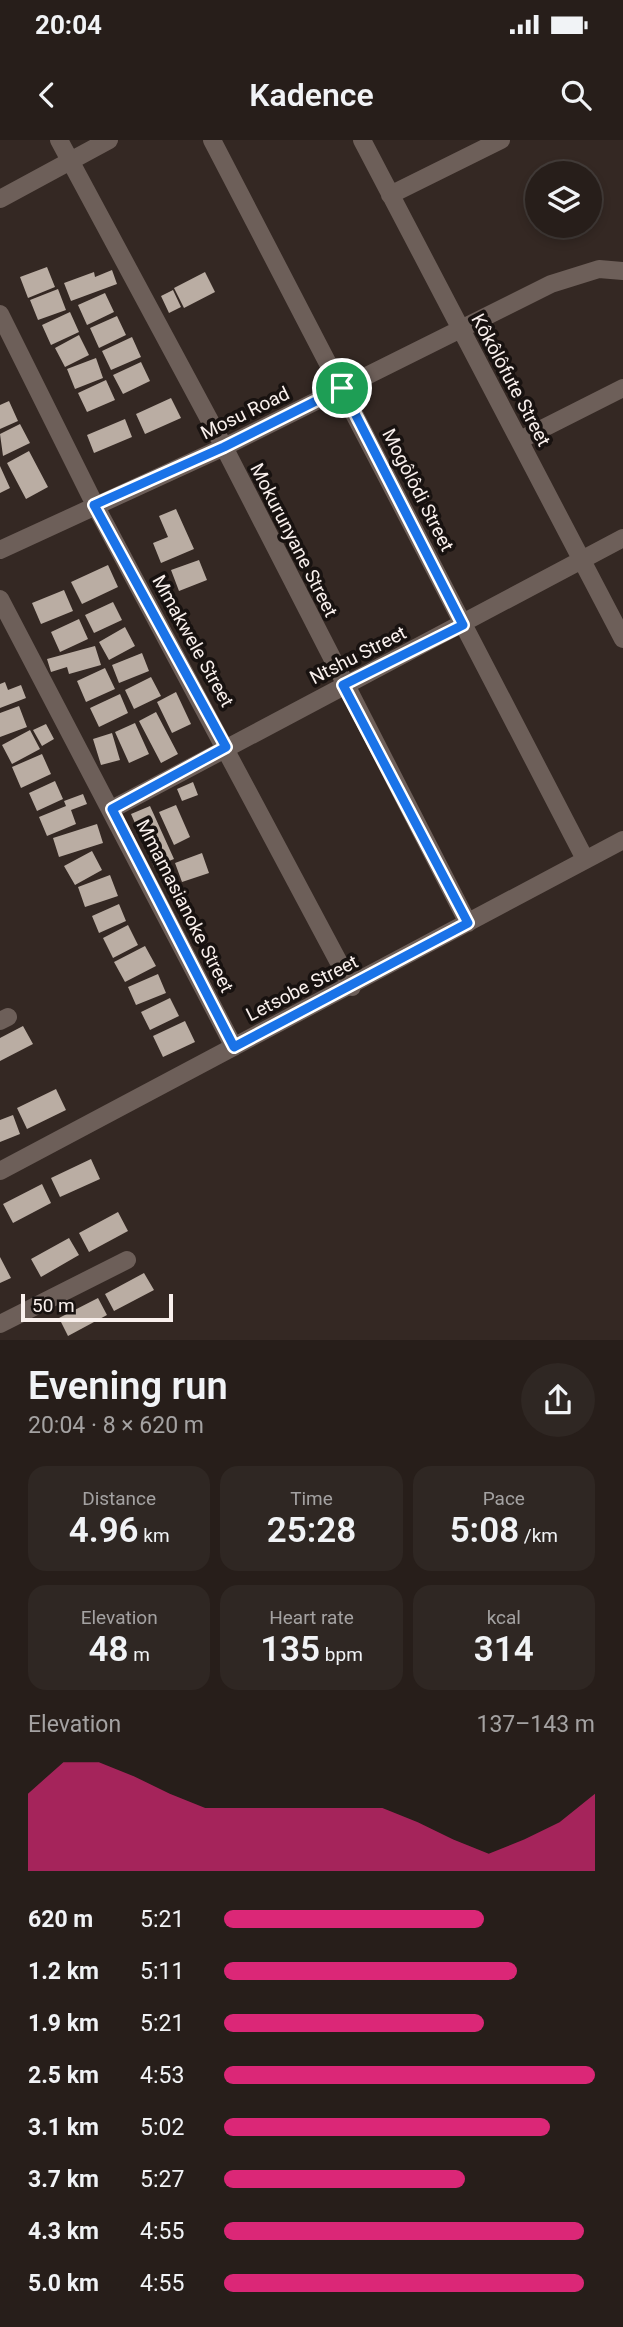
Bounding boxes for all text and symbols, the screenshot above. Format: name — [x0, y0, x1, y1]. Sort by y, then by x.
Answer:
text: 20:04 — [35, 10, 102, 40]
icon: back — [28, 76, 66, 114]
text: Kadence — [249, 76, 374, 114]
icon: search — [557, 76, 595, 114]
map controls — [525, 161, 602, 238]
button: layers — [525, 161, 602, 238]
street label: Kôkôlôfute Street — [466, 310, 556, 450]
pin — [312, 358, 372, 418]
icon: arrive — [323, 369, 361, 407]
street label: Mosu Road — [197, 382, 293, 444]
street label: Mogôlôdi Street — [377, 425, 459, 555]
street label: Mokurunyane Street — [245, 459, 343, 621]
street label: Mmakwele Street — [147, 571, 239, 711]
street label: Ntshu Street — [306, 621, 410, 689]
street label: Mmamasianoke Street — [131, 816, 239, 996]
street label: Letsobe Street — [242, 950, 362, 1026]
scale bar — [21, 1291, 173, 1323]
text: 50 m — [32, 1294, 75, 1317]
button: share — [521, 1363, 595, 1437]
text: Evening run — [28, 1364, 228, 1408]
text: 20:04 · 8 × 620 m — [28, 1412, 204, 1439]
text: Distance — [82, 1487, 156, 1510]
text: Time — [290, 1487, 333, 1510]
text: Pace — [483, 1487, 525, 1510]
text: 4.96 — [69, 1510, 139, 1551]
text: 25:28 — [267, 1510, 356, 1551]
text: 5:08 — [450, 1510, 519, 1551]
text: km — [139, 1524, 170, 1547]
text: /km — [519, 1524, 558, 1547]
text: Elevation — [81, 1606, 158, 1629]
text: Heart rate — [269, 1606, 354, 1629]
text: kcal — [487, 1606, 521, 1629]
text: 48 — [88, 1629, 128, 1670]
text: 135 — [260, 1629, 320, 1670]
text: 314 — [474, 1629, 534, 1670]
text: m — [128, 1643, 150, 1666]
text: bpm — [320, 1643, 363, 1666]
text: Elevation — [28, 1711, 121, 1738]
text: 137–143 m — [476, 1711, 595, 1738]
text: 620 m — [28, 1906, 93, 1933]
text: 5:21 — [140, 1906, 184, 1933]
text: 1.2 km — [28, 1958, 99, 1985]
text: 5:11 — [140, 1958, 184, 1985]
text: 1.9 km — [28, 2010, 99, 2037]
text: 5:21 — [140, 2010, 184, 2037]
text: 2.5 km — [28, 2062, 99, 2089]
text: 4:53 — [140, 2062, 184, 2089]
text: 3.1 km — [28, 2114, 99, 2141]
text: 5:02 — [140, 2114, 184, 2141]
text: 3.7 km — [28, 2166, 99, 2193]
text: 5:27 — [140, 2166, 184, 2193]
text: 4.3 km — [28, 2218, 99, 2245]
text: 4:55 — [140, 2218, 184, 2245]
text: 5.0 km — [28, 2270, 99, 2297]
text: 4:55 — [140, 2270, 184, 2297]

